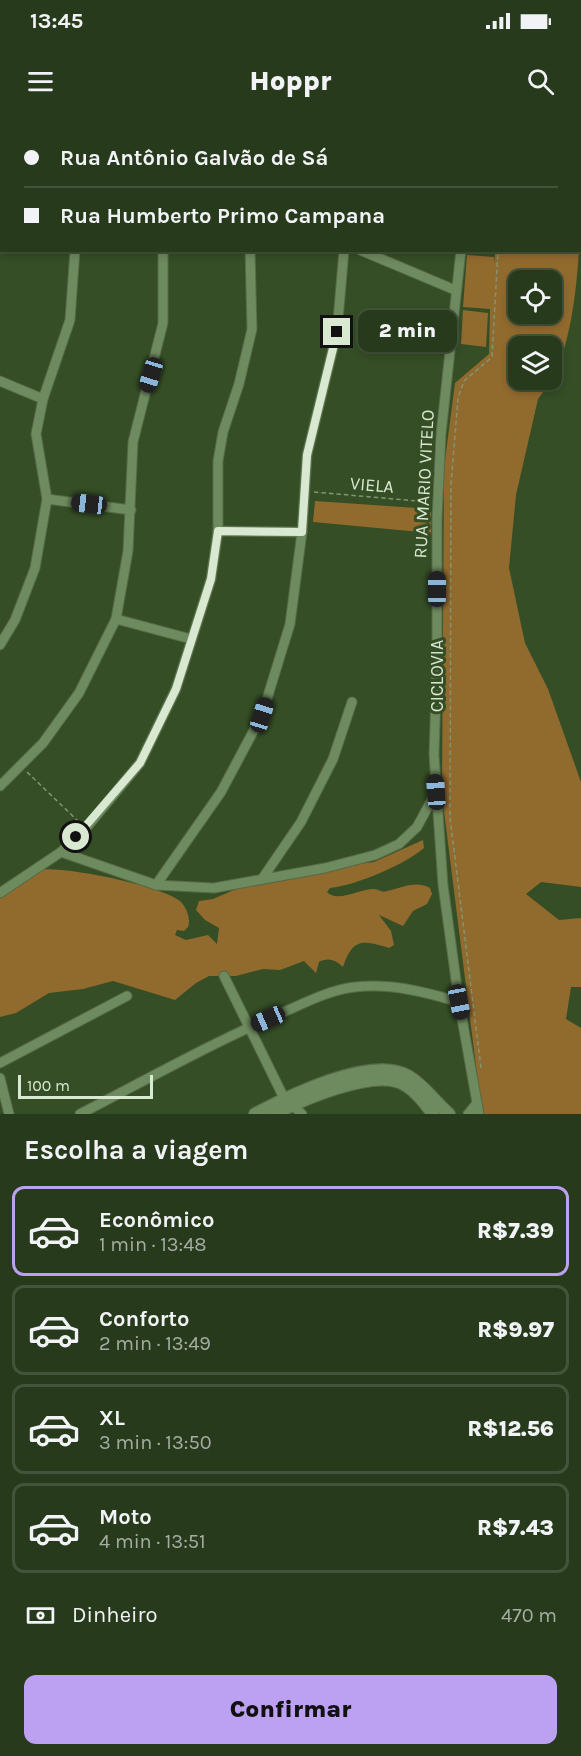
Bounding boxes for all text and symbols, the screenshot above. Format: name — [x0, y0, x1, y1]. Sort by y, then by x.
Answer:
text: 13:45 — [30, 8, 83, 34]
icon: menu — [24, 65, 57, 98]
text: Hoppr — [250, 65, 331, 97]
icon: search — [524, 65, 557, 98]
text: Rua Antônio Galvão de Sá — [60, 145, 328, 171]
text: Rua Humberto Primo Campana — [60, 203, 385, 229]
map controls — [508, 270, 562, 390]
button: locate — [508, 270, 562, 324]
callout: 2 min — [358, 311, 457, 353]
route end — [323, 318, 350, 345]
text: 2 min — [379, 319, 436, 342]
button: layers — [508, 336, 562, 390]
car — [137, 355, 165, 395]
street label: RUA MARIO VITELO — [409, 409, 439, 559]
street label: VIELA — [349, 472, 395, 498]
car — [70, 493, 108, 515]
car — [428, 571, 446, 607]
street label: CICLOVIA — [426, 640, 448, 712]
car — [248, 695, 276, 735]
car — [426, 773, 446, 811]
route start — [62, 823, 89, 850]
car — [447, 983, 471, 1021]
car — [248, 1003, 288, 1035]
scale bar — [18, 1072, 153, 1100]
text: 100 m — [27, 1076, 70, 1095]
text: Escolha a viagem — [24, 1134, 248, 1166]
icon: car — [27, 1204, 81, 1258]
text: Econômico — [99, 1207, 214, 1233]
text: R$7.39 — [477, 1218, 554, 1244]
text: 1 min · 13:48 — [99, 1233, 207, 1256]
icon: car — [27, 1303, 81, 1357]
text: Conforto — [99, 1306, 189, 1332]
text: R$9.97 — [477, 1317, 554, 1343]
text: 2 min · 13:49 — [99, 1332, 211, 1355]
icon: car — [27, 1402, 81, 1456]
text: XL — [99, 1405, 125, 1431]
text: R$12.56 — [467, 1416, 554, 1442]
text: 3 min · 13:50 — [99, 1431, 212, 1454]
icon: car — [27, 1501, 81, 1555]
text: Moto — [99, 1504, 152, 1530]
text: R$7.43 — [477, 1515, 554, 1541]
text: 4 min · 13:51 — [99, 1530, 206, 1553]
icon: cash — [24, 1599, 57, 1632]
text: Dinheiro — [72, 1602, 157, 1628]
text: 470 m — [501, 1604, 557, 1627]
button: Confirmar — [24, 1675, 557, 1744]

